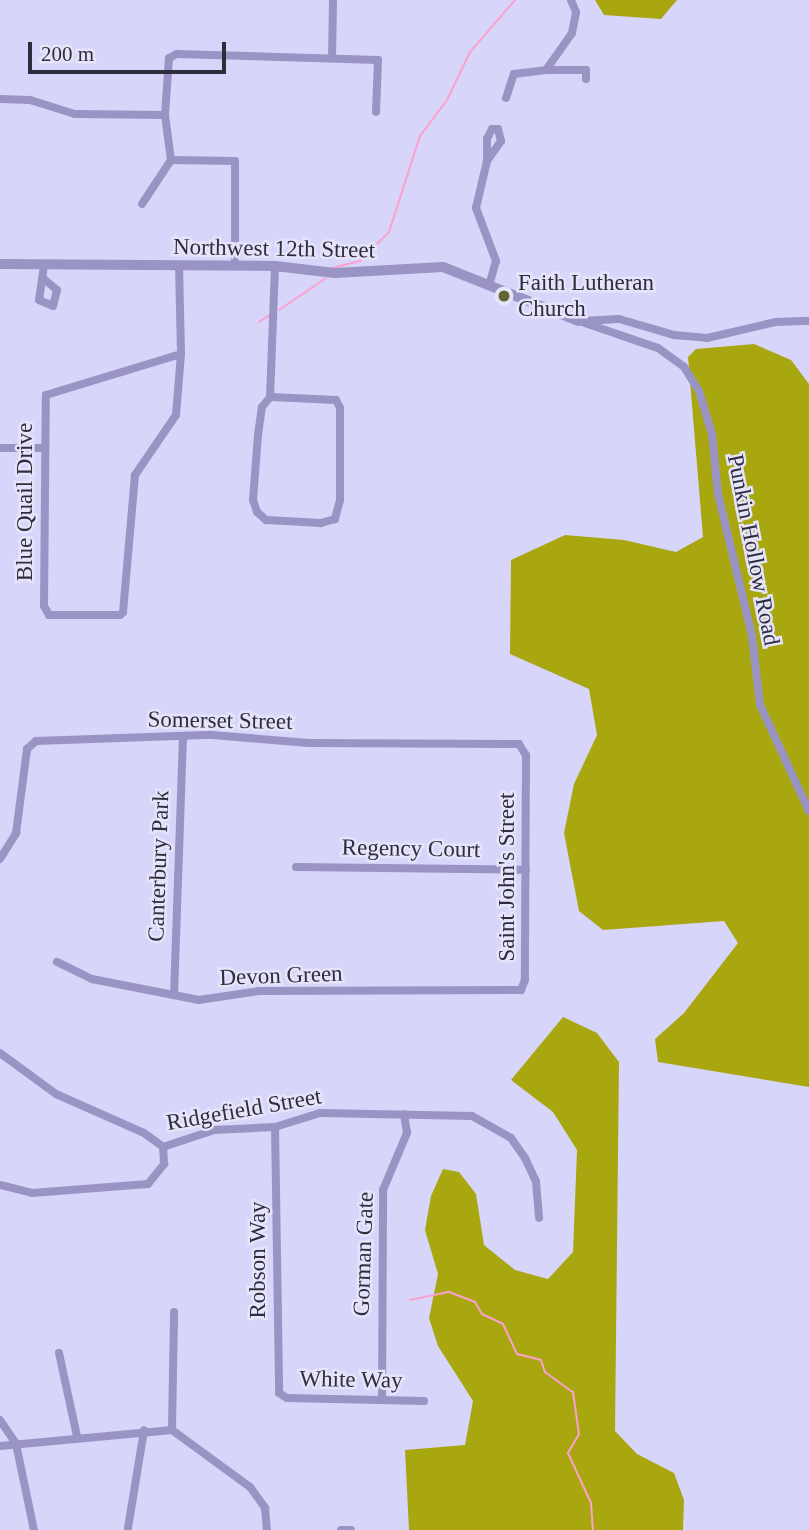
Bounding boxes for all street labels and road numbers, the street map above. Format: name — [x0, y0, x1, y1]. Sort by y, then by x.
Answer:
street label: Northwest 12th Street — [173, 233, 375, 265]
street label: Blue Quail Drive — [11, 423, 39, 581]
street label: Punkin Hollow Road — [721, 452, 785, 648]
street label: Somerset Street — [147, 706, 293, 736]
street label: Canterbury Park — [143, 790, 175, 942]
street label: Saint John's Street — [493, 793, 521, 961]
street label: Regency Court — [341, 834, 481, 864]
street label: Devon Green — [219, 960, 343, 992]
street label: Ridgefield Street — [165, 1083, 323, 1137]
street label: Gorman Gate — [348, 1191, 380, 1317]
street label: Robson Way — [244, 1201, 272, 1319]
street label: White Way — [299, 1365, 403, 1395]

